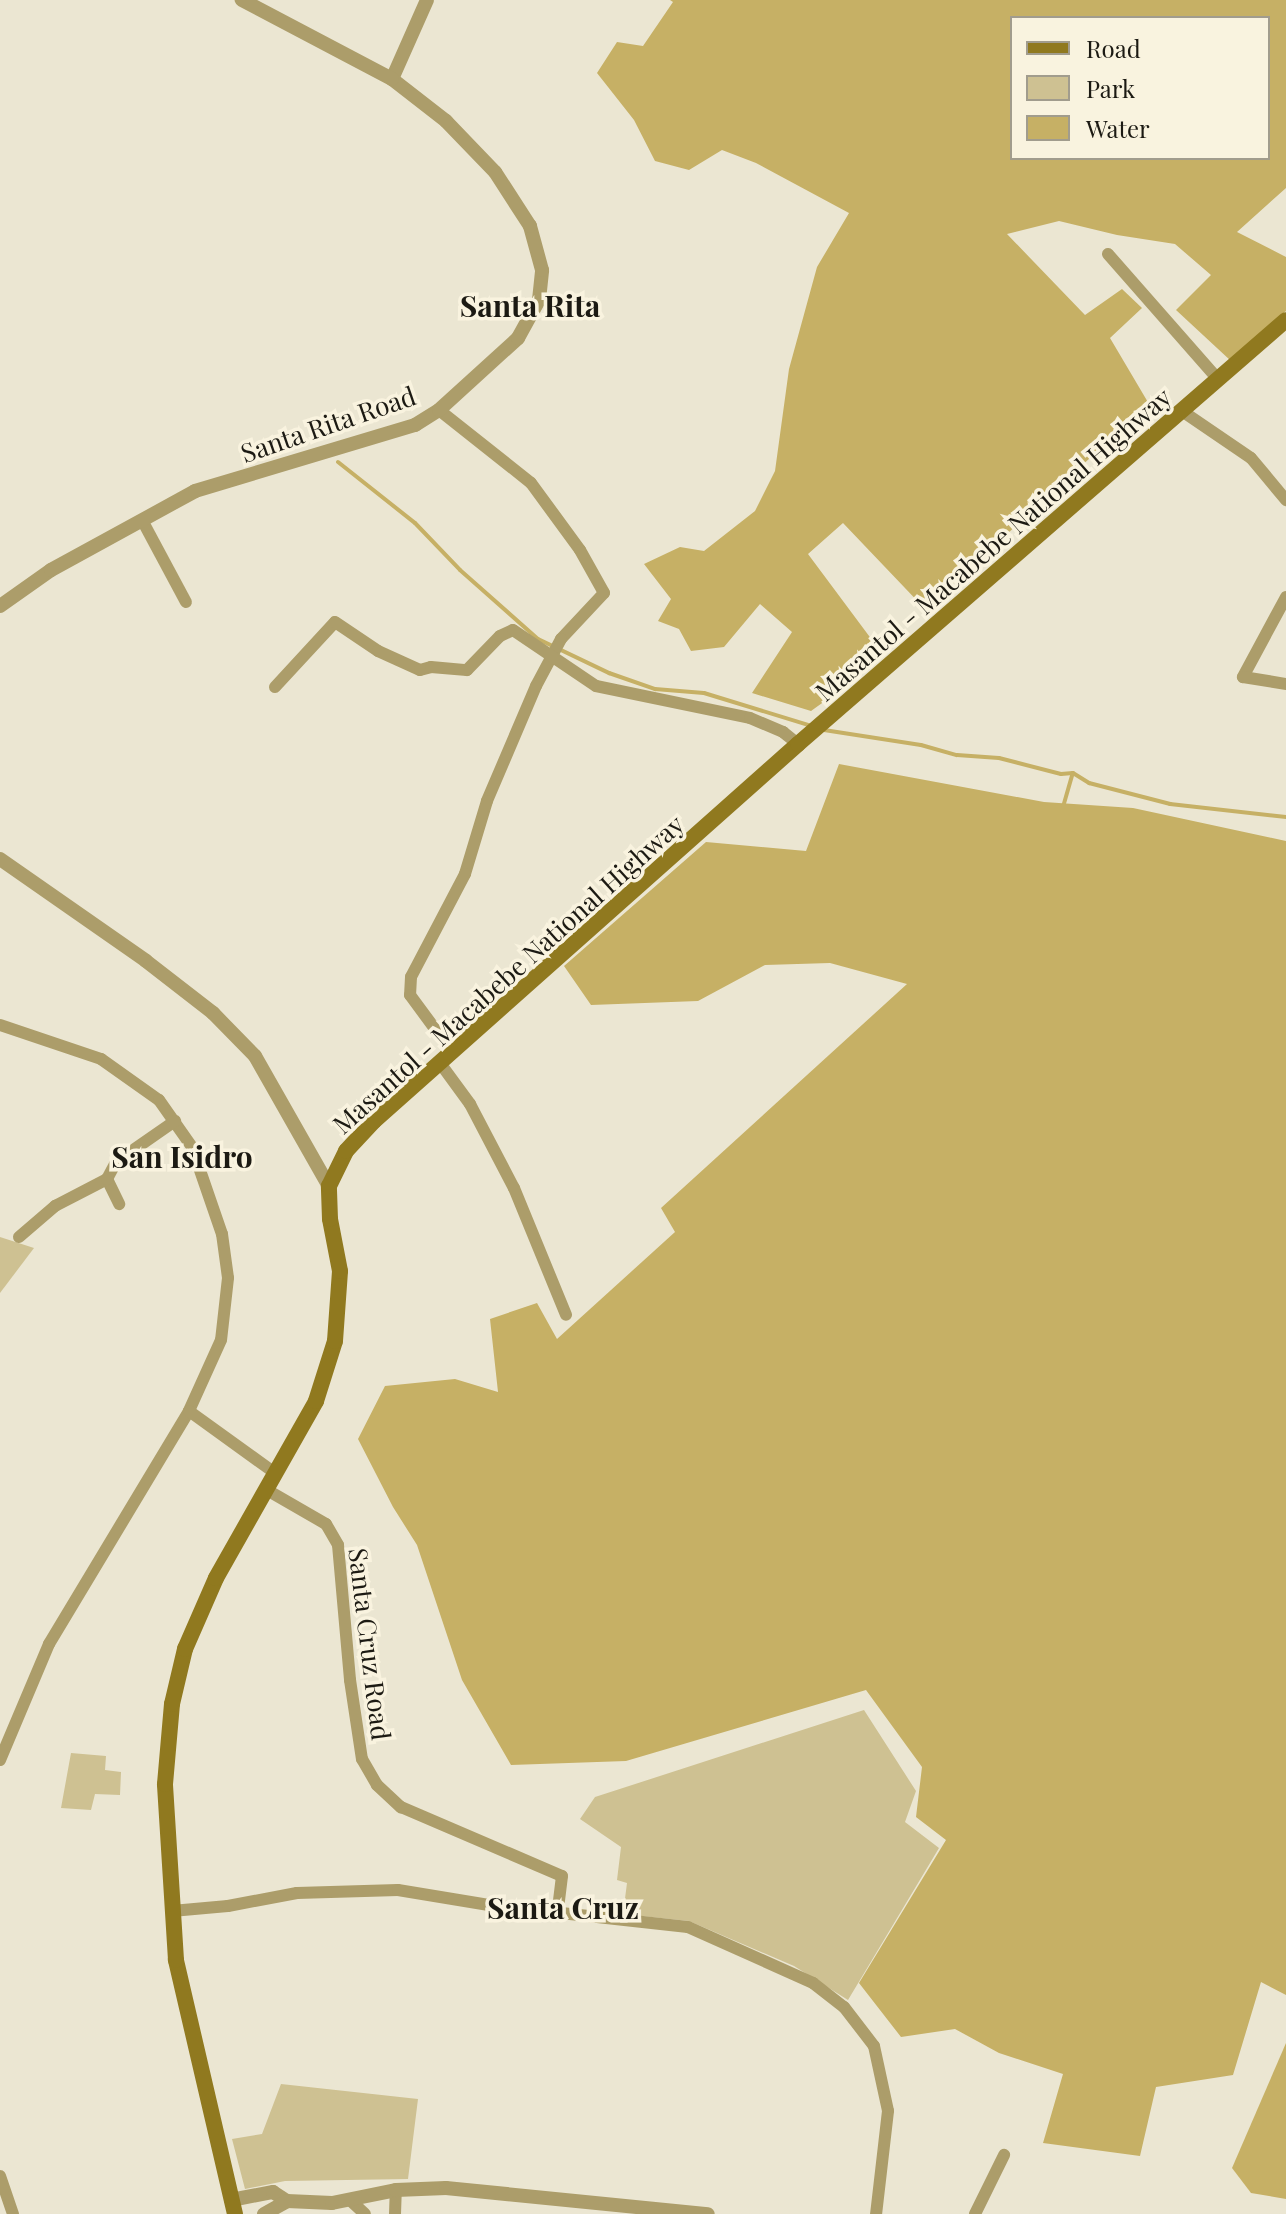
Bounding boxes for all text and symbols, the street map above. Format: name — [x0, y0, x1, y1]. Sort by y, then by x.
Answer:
legend — [1010, 16, 1270, 160]
text: Road — [1086, 32, 1141, 64]
text: Park — [1086, 72, 1135, 104]
text: Water — [1086, 112, 1150, 144]
district label: Santa Rita — [460, 287, 600, 323]
street label: Santa Rita Road — [236, 379, 420, 469]
street label: Masantol - Macabebe National Highway — [809, 381, 1177, 707]
street label: Masantol - Macabebe National Highway — [326, 808, 690, 1140]
district label: San Isidro — [111, 1138, 253, 1174]
street label: Santa Cruz Road — [343, 1546, 397, 1742]
district label: Santa Cruz — [487, 1889, 639, 1925]

